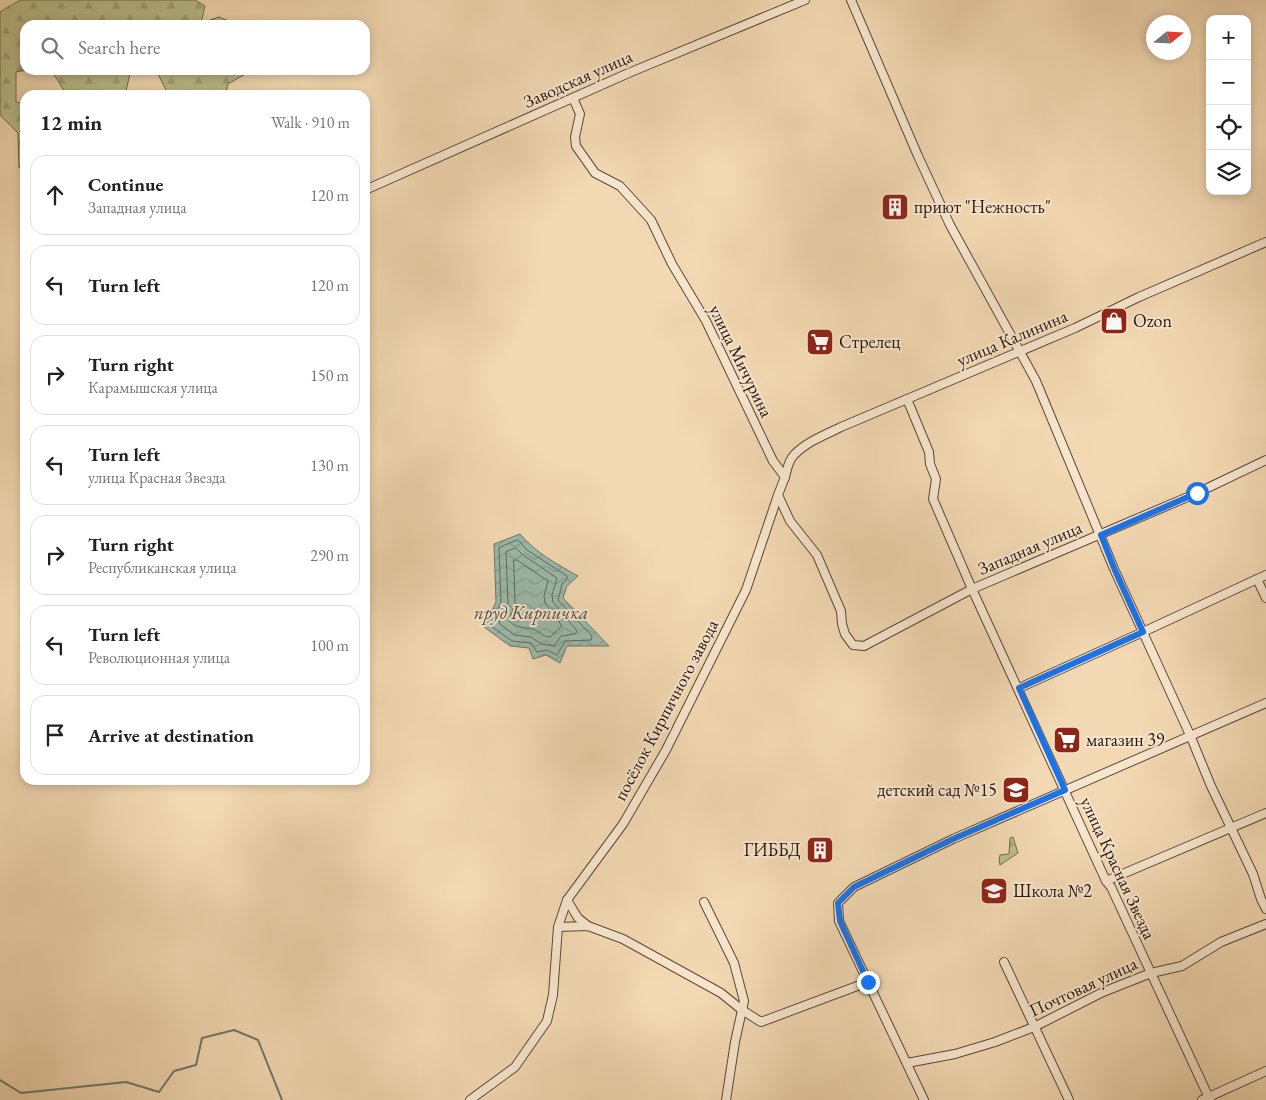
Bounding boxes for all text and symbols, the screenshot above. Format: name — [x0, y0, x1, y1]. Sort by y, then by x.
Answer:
north arrow — [1146, 15, 1191, 60]
map controls — [1206, 15, 1251, 195]
button: + — [1206, 15, 1251, 60]
search box — [20, 20, 370, 75]
icon: search — [38, 34, 66, 62]
text: Search here — [78, 35, 160, 60]
street label: Заводская улица — [520, 44, 637, 113]
button: − — [1206, 60, 1251, 105]
button: locate — [1206, 105, 1251, 150]
text: 12 min — [40, 109, 102, 136]
text: Walk · 910 m — [271, 112, 350, 133]
button: layers — [1206, 150, 1251, 195]
text: Continue — [88, 172, 163, 197]
icon: ahead — [41, 181, 69, 209]
text: 120 m — [310, 185, 349, 206]
building icon: приют "Нежность" — [880, 192, 910, 222]
place label: приют "Нежность" — [914, 195, 1051, 218]
text: Западная улица — [88, 197, 187, 218]
icon: left — [41, 271, 69, 299]
text: Turn left — [88, 273, 160, 298]
text: 120 m — [310, 275, 349, 296]
street label: улица Мичурина — [704, 301, 779, 422]
street label: улица Калинина — [953, 304, 1071, 371]
shop icon: Ozon — [1099, 306, 1129, 336]
place label: Ozon — [1133, 309, 1172, 332]
supermarket icon: Стрелец — [805, 327, 835, 357]
place label: Стрелец — [839, 330, 901, 353]
text: Turn right — [88, 352, 174, 377]
icon: right — [41, 361, 69, 389]
text: 150 m — [310, 365, 349, 386]
text: Карамышская улица — [88, 377, 218, 398]
text: Turn left — [88, 442, 160, 467]
icon: left — [41, 451, 69, 479]
text: 130 m — [310, 455, 349, 476]
text: улица Красная Звезда — [88, 467, 226, 488]
route start — [1186, 482, 1209, 505]
street label: Западная улица — [974, 515, 1086, 580]
text: Turn right — [88, 532, 174, 557]
icon: right — [41, 541, 69, 569]
text: 290 m — [310, 545, 349, 566]
text: Республиканская улица — [88, 557, 237, 578]
water label: пруд Кирпичка — [474, 600, 588, 625]
street label: посёлок Кирпичного завода — [608, 615, 723, 804]
text: Turn left — [88, 622, 160, 647]
icon: left — [41, 631, 69, 659]
text: 100 m — [310, 635, 349, 656]
text: Революционная улица — [88, 647, 230, 668]
icon: arrive — [41, 721, 69, 749]
text: Arrive at destination — [88, 723, 254, 748]
supermarket icon: магазин 39 — [1052, 725, 1082, 755]
place label: магазин 39 — [1086, 728, 1165, 751]
school or university icon: детский сад №15 — [1001, 775, 1031, 805]
place label: детский сад №15 — [877, 778, 997, 801]
street label: улица Красная Звезда — [1075, 793, 1162, 944]
building icon: ГИББД — [805, 835, 835, 865]
place label: ГИББД — [744, 838, 801, 861]
school or university icon: Школа №2 — [979, 876, 1009, 906]
place label: Школа №2 — [1013, 879, 1092, 902]
street label: Почтовая улица — [1025, 951, 1141, 1022]
route end — [857, 971, 880, 994]

